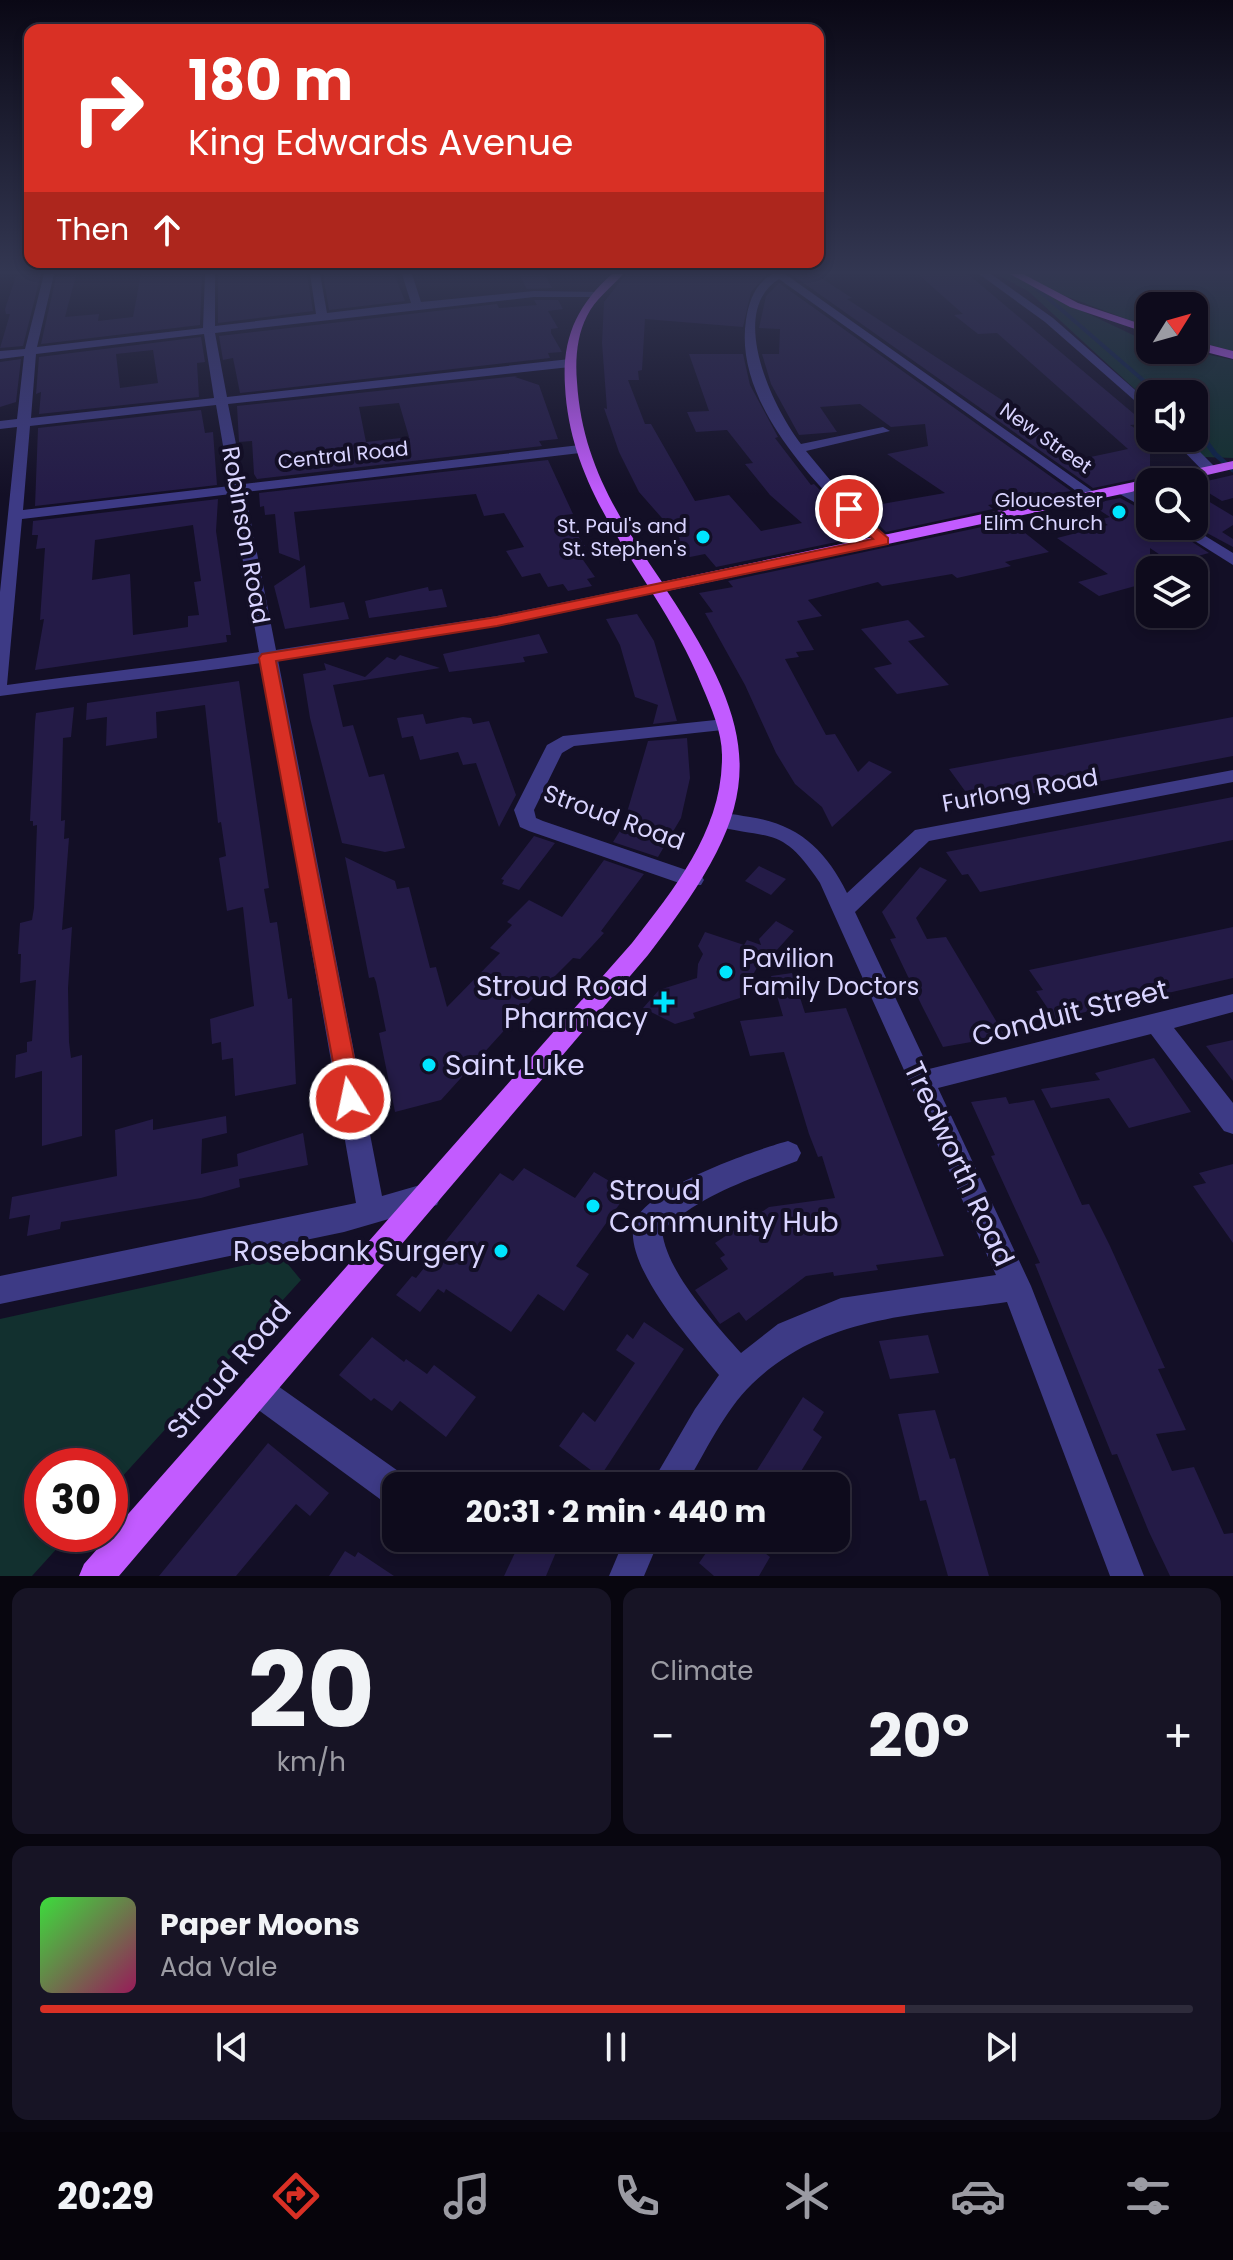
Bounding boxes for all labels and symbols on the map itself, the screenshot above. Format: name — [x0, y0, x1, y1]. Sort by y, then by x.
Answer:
north arrow — [1136, 292, 1208, 364]
street label: New Street — [994, 396, 1098, 480]
street label: Central Road — [276, 434, 410, 476]
street label: Robinson Road — [214, 444, 278, 626]
pin — [815, 475, 883, 543]
place label: Gloucester Elim Church — [984, 486, 1103, 537]
marker: Gloucester Elim Church — [1110, 503, 1128, 521]
place label: St. Paul's and St. Stephen's — [557, 512, 687, 563]
marker: St. Paul's and St. Stephen's — [694, 528, 712, 546]
street label: Furlong Road — [939, 760, 1101, 820]
street label: Stroud Road — [539, 776, 689, 858]
place label: Pavilion Family Doctors — [742, 942, 919, 1003]
marker: Pavilion Family Doctors — [717, 963, 735, 981]
place label: Stroud Road Pharmacy — [476, 967, 648, 1038]
street label: Conduit Street — [968, 970, 1172, 1056]
marker: Stroud Road Pharmacy — [655, 993, 673, 1011]
place label: Saint Luke — [445, 1046, 585, 1085]
street label: Tredworth Road — [895, 1055, 1023, 1273]
marker: Saint Luke — [420, 1056, 438, 1074]
position arrow — [308, 1057, 392, 1141]
place label: Stroud Community Hub — [609, 1171, 839, 1242]
marker: Stroud Community Hub — [584, 1197, 602, 1215]
place label: Rosebank Surgery — [233, 1232, 485, 1271]
marker: Rosebank Surgery — [492, 1242, 510, 1260]
street label: Stroud Road — [158, 1292, 300, 1448]
speed limit sign: 30 — [24, 1448, 128, 1552]

